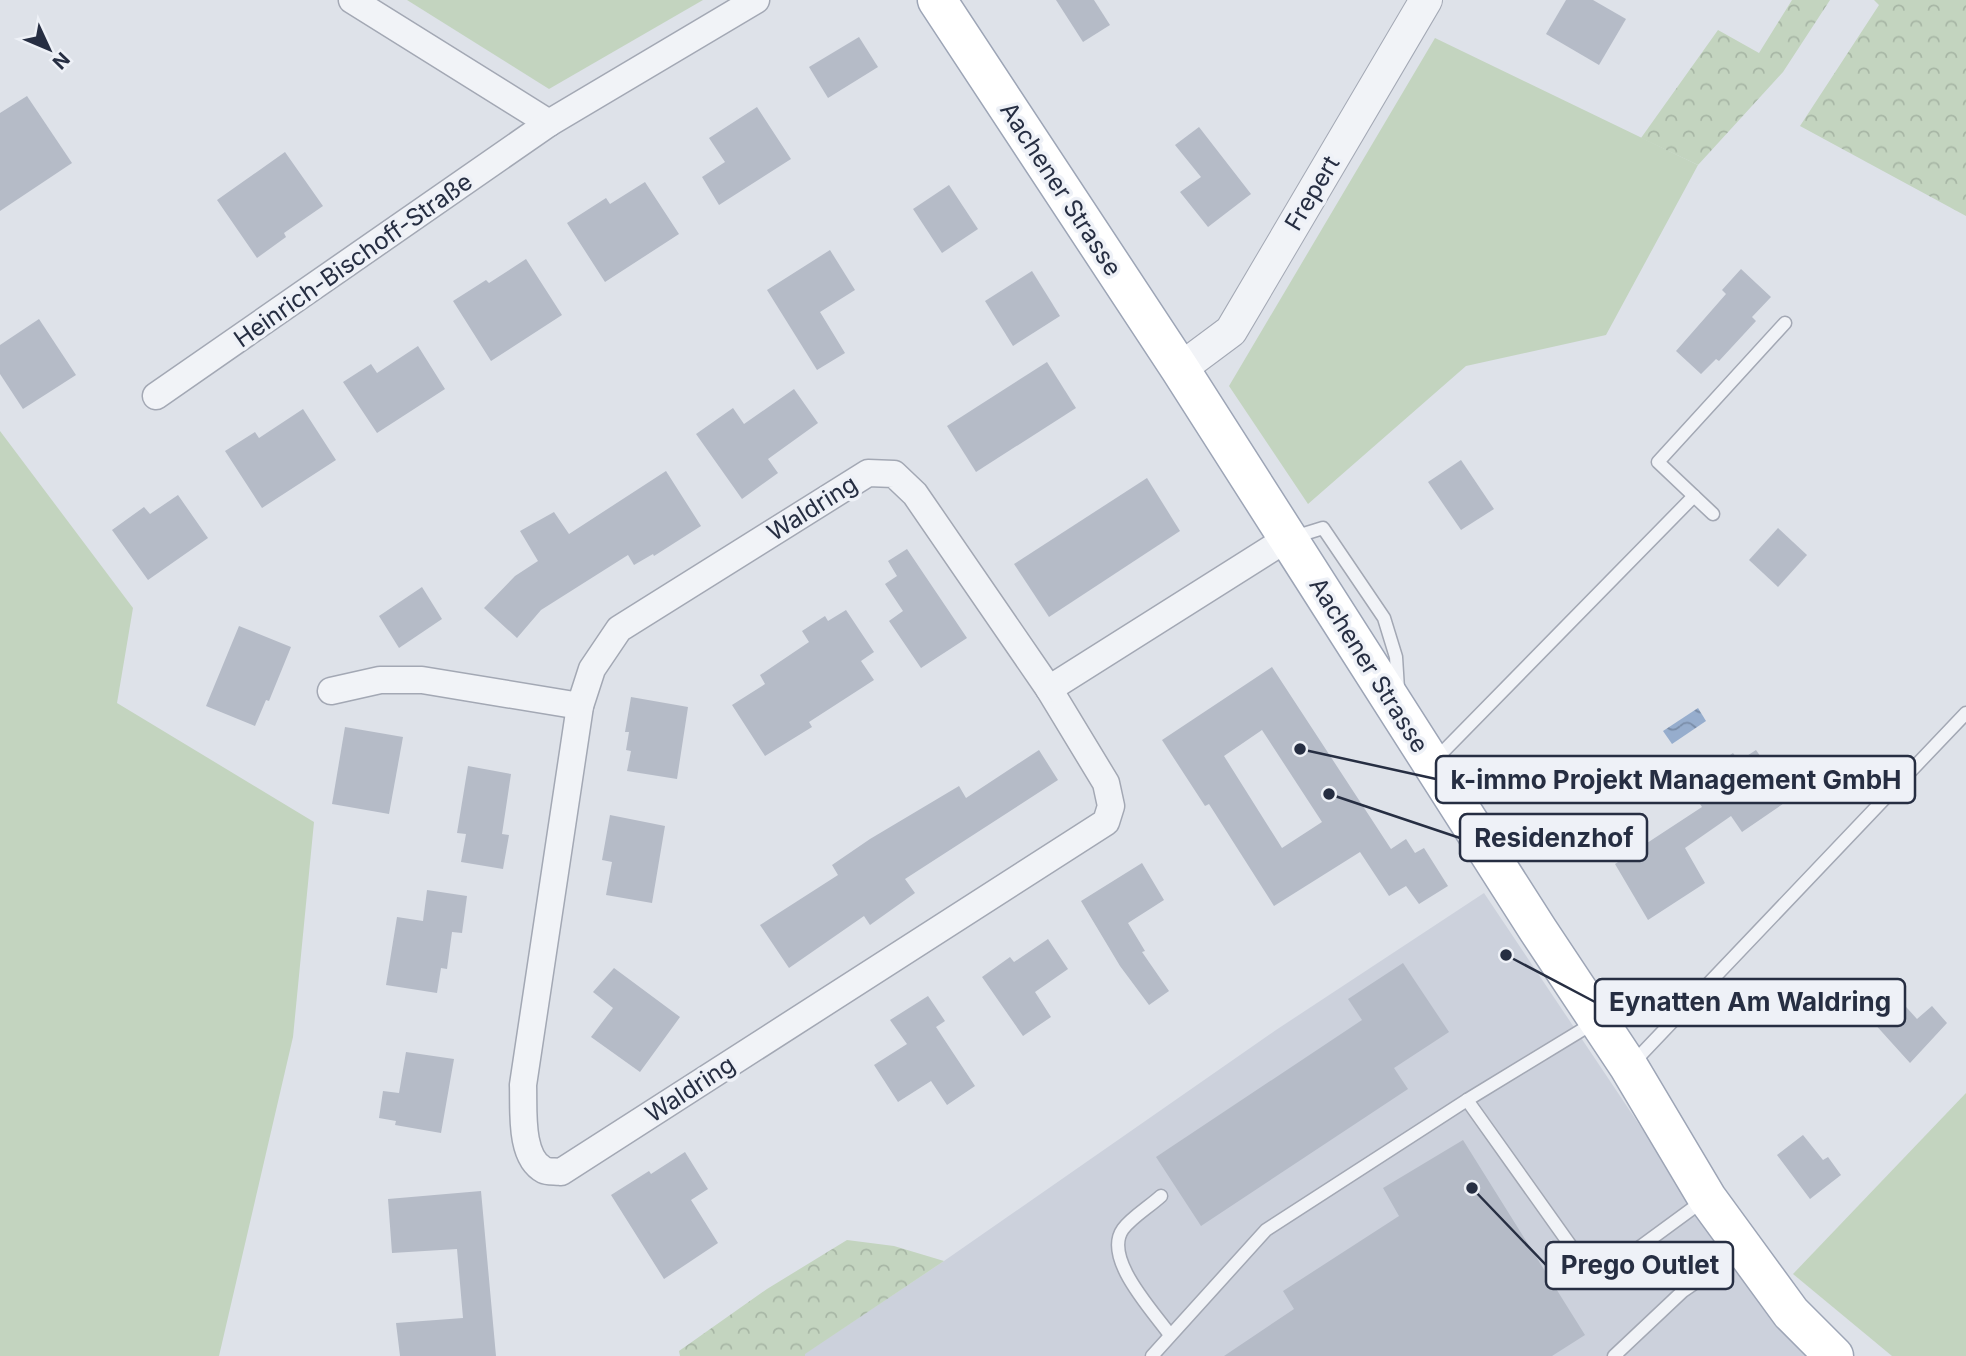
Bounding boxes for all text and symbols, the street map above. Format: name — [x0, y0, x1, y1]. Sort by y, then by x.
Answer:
north arrow — [14, 14, 84, 84]
text: N — [48, 47, 74, 74]
street label: Aachener Strasse — [994, 97, 1128, 281]
street label: Frepert — [1278, 150, 1346, 236]
street label: Heinrich-Bischoff-Straße — [228, 167, 478, 353]
street label: Waldring — [762, 469, 862, 547]
street label: Aachener Strasse — [1303, 572, 1435, 758]
callout: k-immo Projekt Management GmbH — [1436, 756, 1915, 803]
text: k-immo Projekt Management GmbH — [1450, 764, 1902, 795]
callout: Residenzhof — [1460, 814, 1647, 861]
text: Residenzhof — [1474, 822, 1634, 853]
callout: Eynatten Am Waldring — [1595, 979, 1905, 1026]
text: Eynatten Am Waldring — [1609, 986, 1891, 1017]
street label: Waldring — [640, 1049, 740, 1129]
callout: Prego Outlet — [1546, 1242, 1733, 1289]
text: Prego Outlet — [1561, 1249, 1720, 1280]

